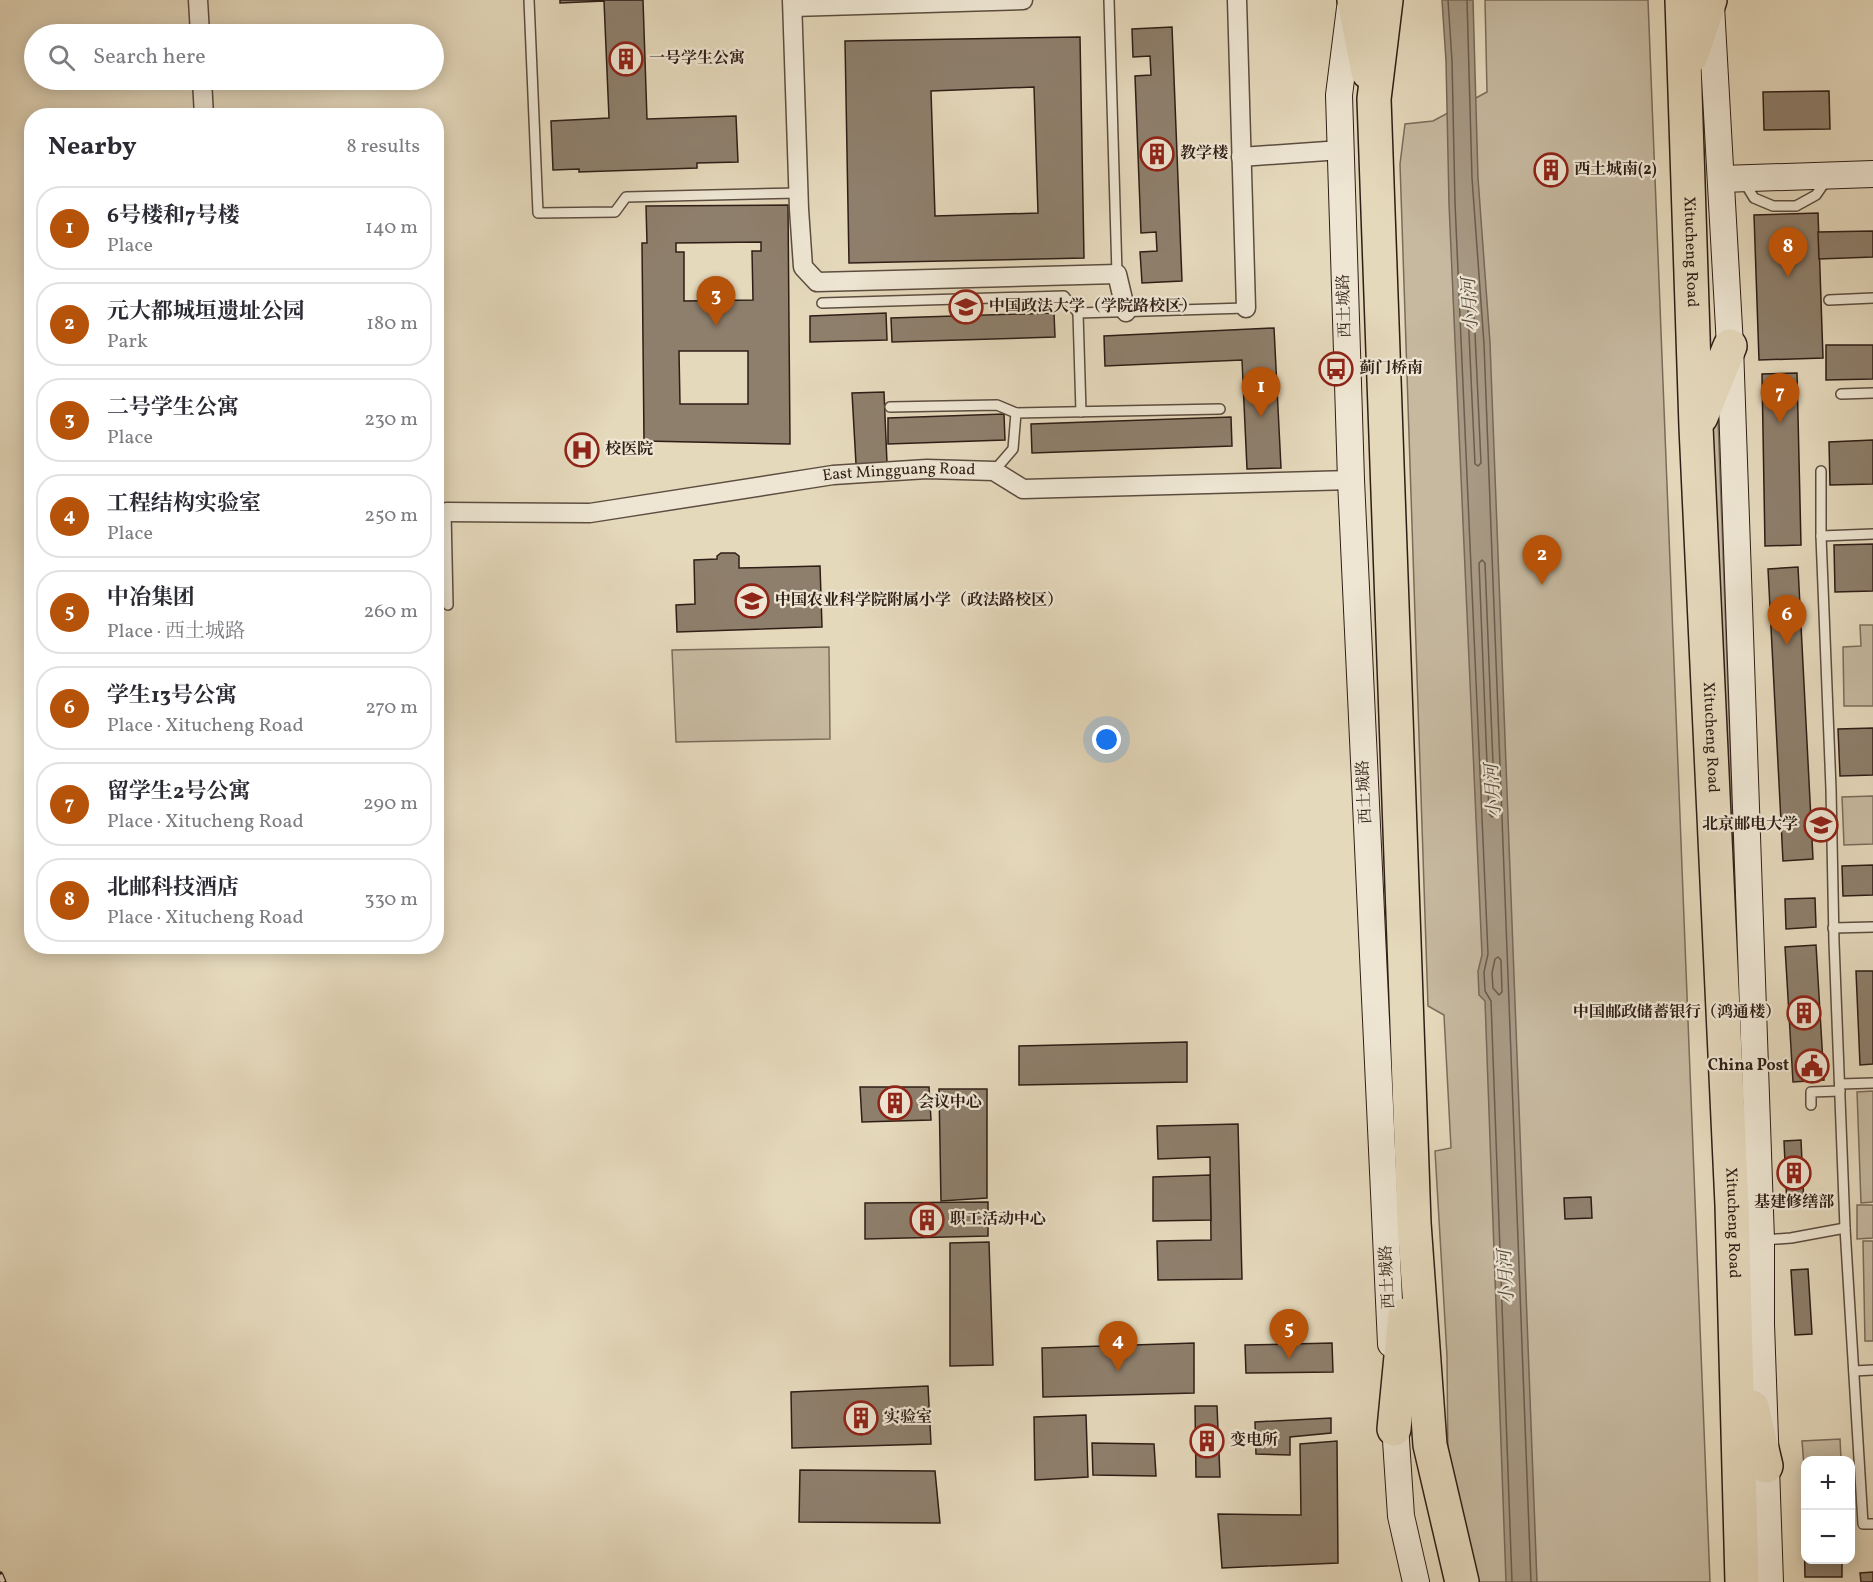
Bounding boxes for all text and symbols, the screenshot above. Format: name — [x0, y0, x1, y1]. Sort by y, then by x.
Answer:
search box — [24, 24, 444, 90]
icon: search — [45, 41, 78, 74]
building icon: 一号学生公寓 — [608, 41, 644, 77]
text: Search here — [93, 42, 206, 73]
place label: 一号学生公寓 — [649, 48, 745, 70]
text: Nearby — [48, 129, 137, 165]
text: 8 results — [347, 133, 420, 161]
building icon: 教学楼 — [1139, 136, 1175, 172]
place label: 教学楼 — [1180, 143, 1228, 165]
building icon: 西土城南(2) — [1533, 152, 1569, 188]
place label: 西土城南(2) — [1574, 159, 1657, 181]
street label: Xitucheng Road — [1677, 196, 1703, 308]
text: 6号楼和7号楼 — [107, 201, 240, 232]
text: 1 — [65, 214, 74, 242]
text: 140 m — [365, 214, 418, 242]
pin: 8 — [1768, 228, 1808, 277]
text: Place — [107, 232, 153, 260]
street label: 西土城路 — [1333, 274, 1357, 338]
water label: 小月河 — [1457, 274, 1485, 333]
pin: 3 — [696, 276, 736, 326]
school or university icon: 中国政法大学（学院路校区） — [948, 289, 984, 325]
place label: 中国政法大学（学院路校区） — [989, 296, 1197, 318]
text: 元大都城垣遗址公园 — [107, 297, 305, 328]
text: 2 — [64, 310, 75, 338]
text: 180 m — [366, 310, 418, 338]
text: Park — [107, 328, 148, 356]
bus stop icon: 蓟门桥南 — [1318, 351, 1354, 387]
place label: 蓟门桥南 — [1359, 358, 1423, 380]
pin: 1 — [1242, 368, 1280, 417]
pin: 7 — [1760, 374, 1800, 423]
text: 二号学生公寓 — [107, 393, 239, 424]
text: 3 — [64, 406, 75, 434]
text: 230 m — [364, 406, 418, 434]
text: Place — [107, 424, 153, 452]
hospital icon: 校医院 — [564, 432, 600, 468]
place label: 校医院 — [605, 439, 653, 461]
street label: East Mingguang Road — [821, 458, 976, 487]
text: 工程结构实验室 — [107, 489, 261, 520]
text: 4 — [63, 502, 76, 530]
text: 250 m — [364, 502, 418, 530]
text: Place — [107, 520, 153, 548]
pin: 2 — [1522, 536, 1562, 585]
text: 中冶集团 — [107, 583, 195, 614]
school or university icon: 中国农业科学院附属小学（政法路校区） — [734, 583, 770, 619]
place label: 中国农业科学院附属小学（政法路校区） — [775, 590, 1063, 612]
pin: 6 — [1768, 596, 1806, 645]
text: 5 — [65, 598, 74, 626]
text: 260 m — [363, 598, 418, 626]
text: Place · 西土城路 — [107, 618, 245, 646]
text: 学生13号公寓 — [107, 681, 237, 712]
street label: Xitucheng Road — [1697, 681, 1724, 793]
text: 6 — [64, 694, 75, 722]
text: 270 m — [365, 694, 418, 722]
text: Place · Xitucheng Road — [107, 712, 304, 740]
your location — [1092, 725, 1121, 754]
street label: 西土城路 — [1352, 759, 1378, 825]
water label: 小月河 — [1480, 760, 1508, 819]
text: 留学生2号公寓 — [107, 777, 250, 808]
text: 7 — [65, 790, 74, 818]
text: 290 m — [363, 790, 418, 818]
school or university icon: 北京邮电大学 — [1803, 807, 1839, 843]
text: Place · Xitucheng Road — [107, 808, 304, 836]
place label: 北京邮电大学 — [1702, 814, 1798, 836]
text: 北邮科技酒店 — [107, 873, 239, 904]
text: 8 — [64, 886, 75, 914]
text: 330 m — [364, 886, 418, 914]
text: Place · Xitucheng Road — [107, 904, 304, 932]
building icon: 中国邮政储蓄银行（鸿通楼） — [1786, 995, 1822, 1031]
place label: 中国邮政储蓄银行（鸿通楼） — [1573, 1002, 1781, 1024]
public building icon: China Post — [1794, 1048, 1830, 1084]
place label: China Post — [1708, 1055, 1789, 1077]
building icon: 会议中心 — [877, 1085, 913, 1121]
place label: 会议中心 — [918, 1092, 982, 1114]
building icon: 基建修缮部 — [1776, 1155, 1812, 1191]
street label: Xitucheng Road — [1719, 1167, 1745, 1279]
place label: 基建修缮部 — [1754, 1192, 1835, 1214]
building icon: 职工活动中心 — [909, 1202, 945, 1238]
place label: 职工活动中心 — [950, 1209, 1046, 1231]
street label: 西土城路 — [1375, 1244, 1401, 1310]
water label: 小月河 — [1493, 1246, 1521, 1305]
pin: 5 — [1270, 1310, 1308, 1359]
pin: 4 — [1098, 1322, 1138, 1371]
building icon: 实验室 — [843, 1400, 879, 1436]
place label: 实验室 — [884, 1407, 932, 1429]
building icon: 变电所 — [1189, 1423, 1225, 1459]
place label: 变电所 — [1230, 1430, 1278, 1452]
map controls — [1801, 1456, 1855, 1564]
button: + — [1801, 1456, 1855, 1510]
button: − — [1801, 1510, 1855, 1564]

